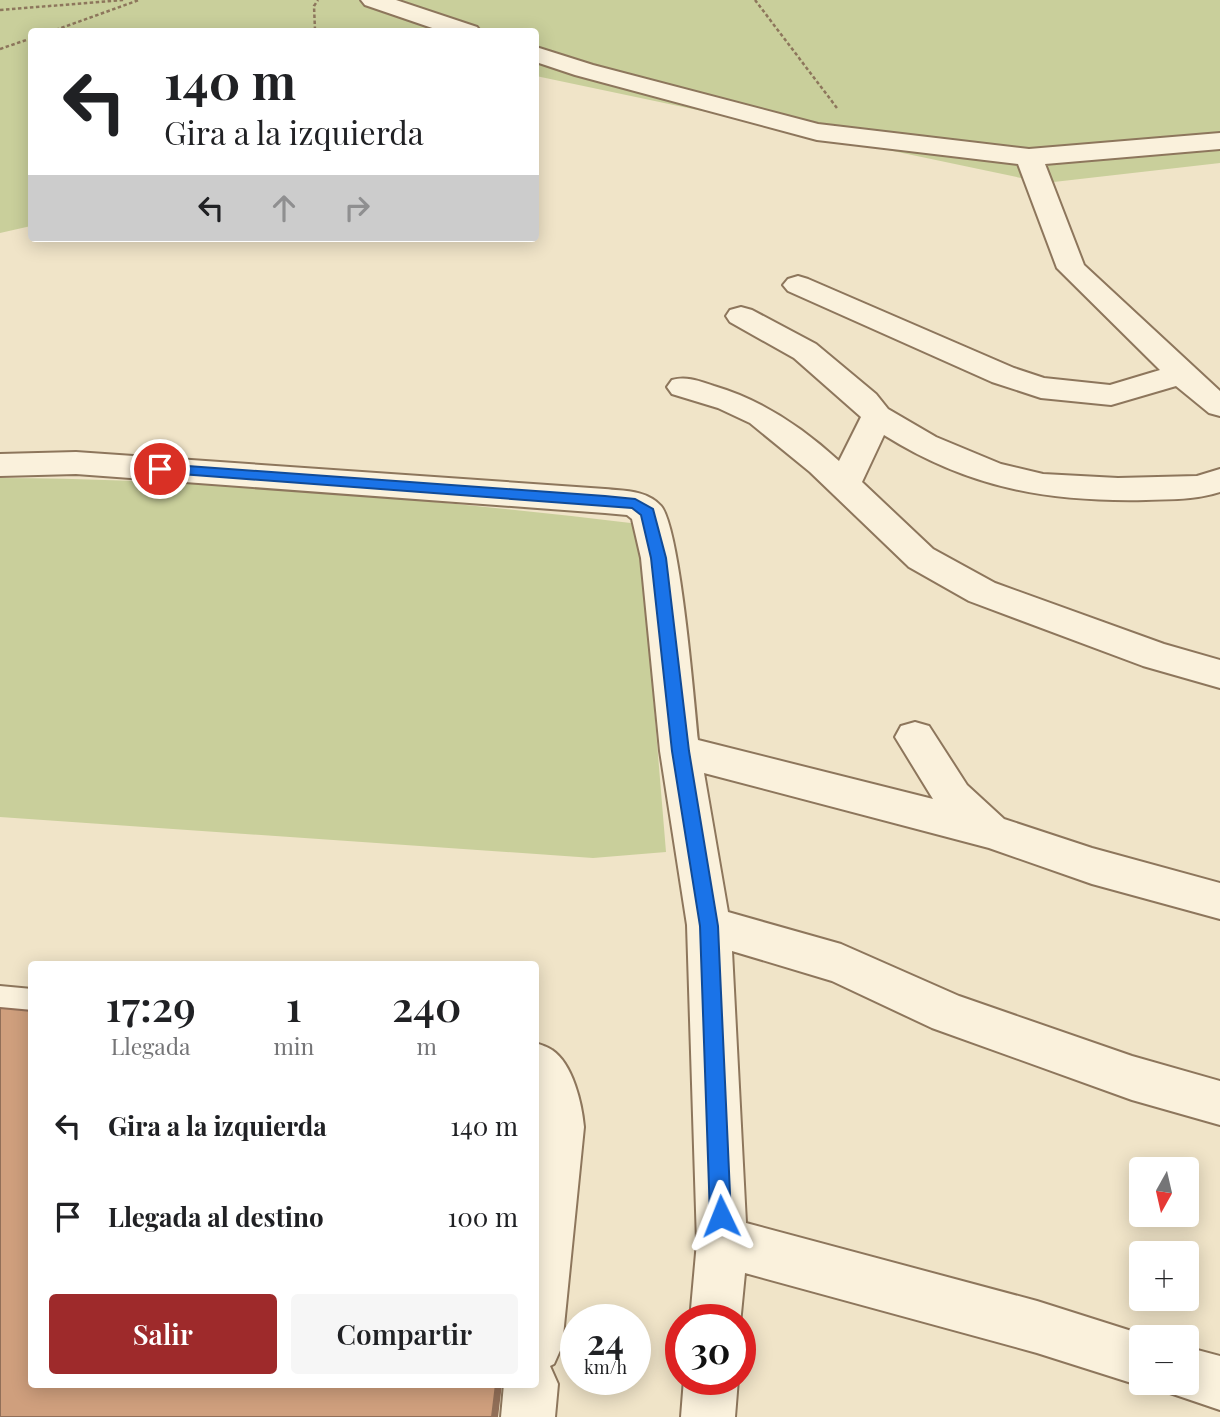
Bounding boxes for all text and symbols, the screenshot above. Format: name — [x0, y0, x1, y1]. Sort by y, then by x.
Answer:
text: 140 m — [164, 47, 296, 112]
icon: left — [49, 56, 140, 147]
text: Gira a la izquierda — [164, 110, 424, 153]
icon: left — [192, 189, 230, 227]
icon: ahead — [265, 189, 303, 227]
icon: right — [338, 189, 376, 227]
pin — [130, 439, 190, 499]
icon: arrive — [141, 450, 179, 488]
text: 17:29 — [106, 977, 196, 1033]
text: 1 — [286, 977, 302, 1033]
text: 240 — [392, 977, 461, 1033]
text: Llegada — [111, 1030, 191, 1061]
text: min — [273, 1030, 314, 1061]
text: m — [416, 1030, 437, 1061]
icon: left — [49, 1107, 87, 1145]
text: Gira a la izquierda — [108, 1108, 327, 1143]
text: 140 m — [450, 1108, 518, 1143]
north arrow — [1129, 1157, 1199, 1227]
map controls — [1129, 1157, 1199, 1395]
position arrow — [684, 1179, 758, 1253]
icon: arrive — [49, 1198, 87, 1236]
text: Llegada al destino — [108, 1199, 324, 1234]
text: 100 m — [448, 1199, 518, 1234]
button: + — [1129, 1241, 1199, 1311]
button: Salir — [49, 1294, 277, 1374]
button: Compartir — [291, 1294, 518, 1374]
speed limit sign: 30 — [665, 1304, 756, 1395]
text: 24 — [587, 1317, 624, 1364]
button: − — [1129, 1325, 1199, 1395]
text: km/h — [584, 1355, 627, 1379]

